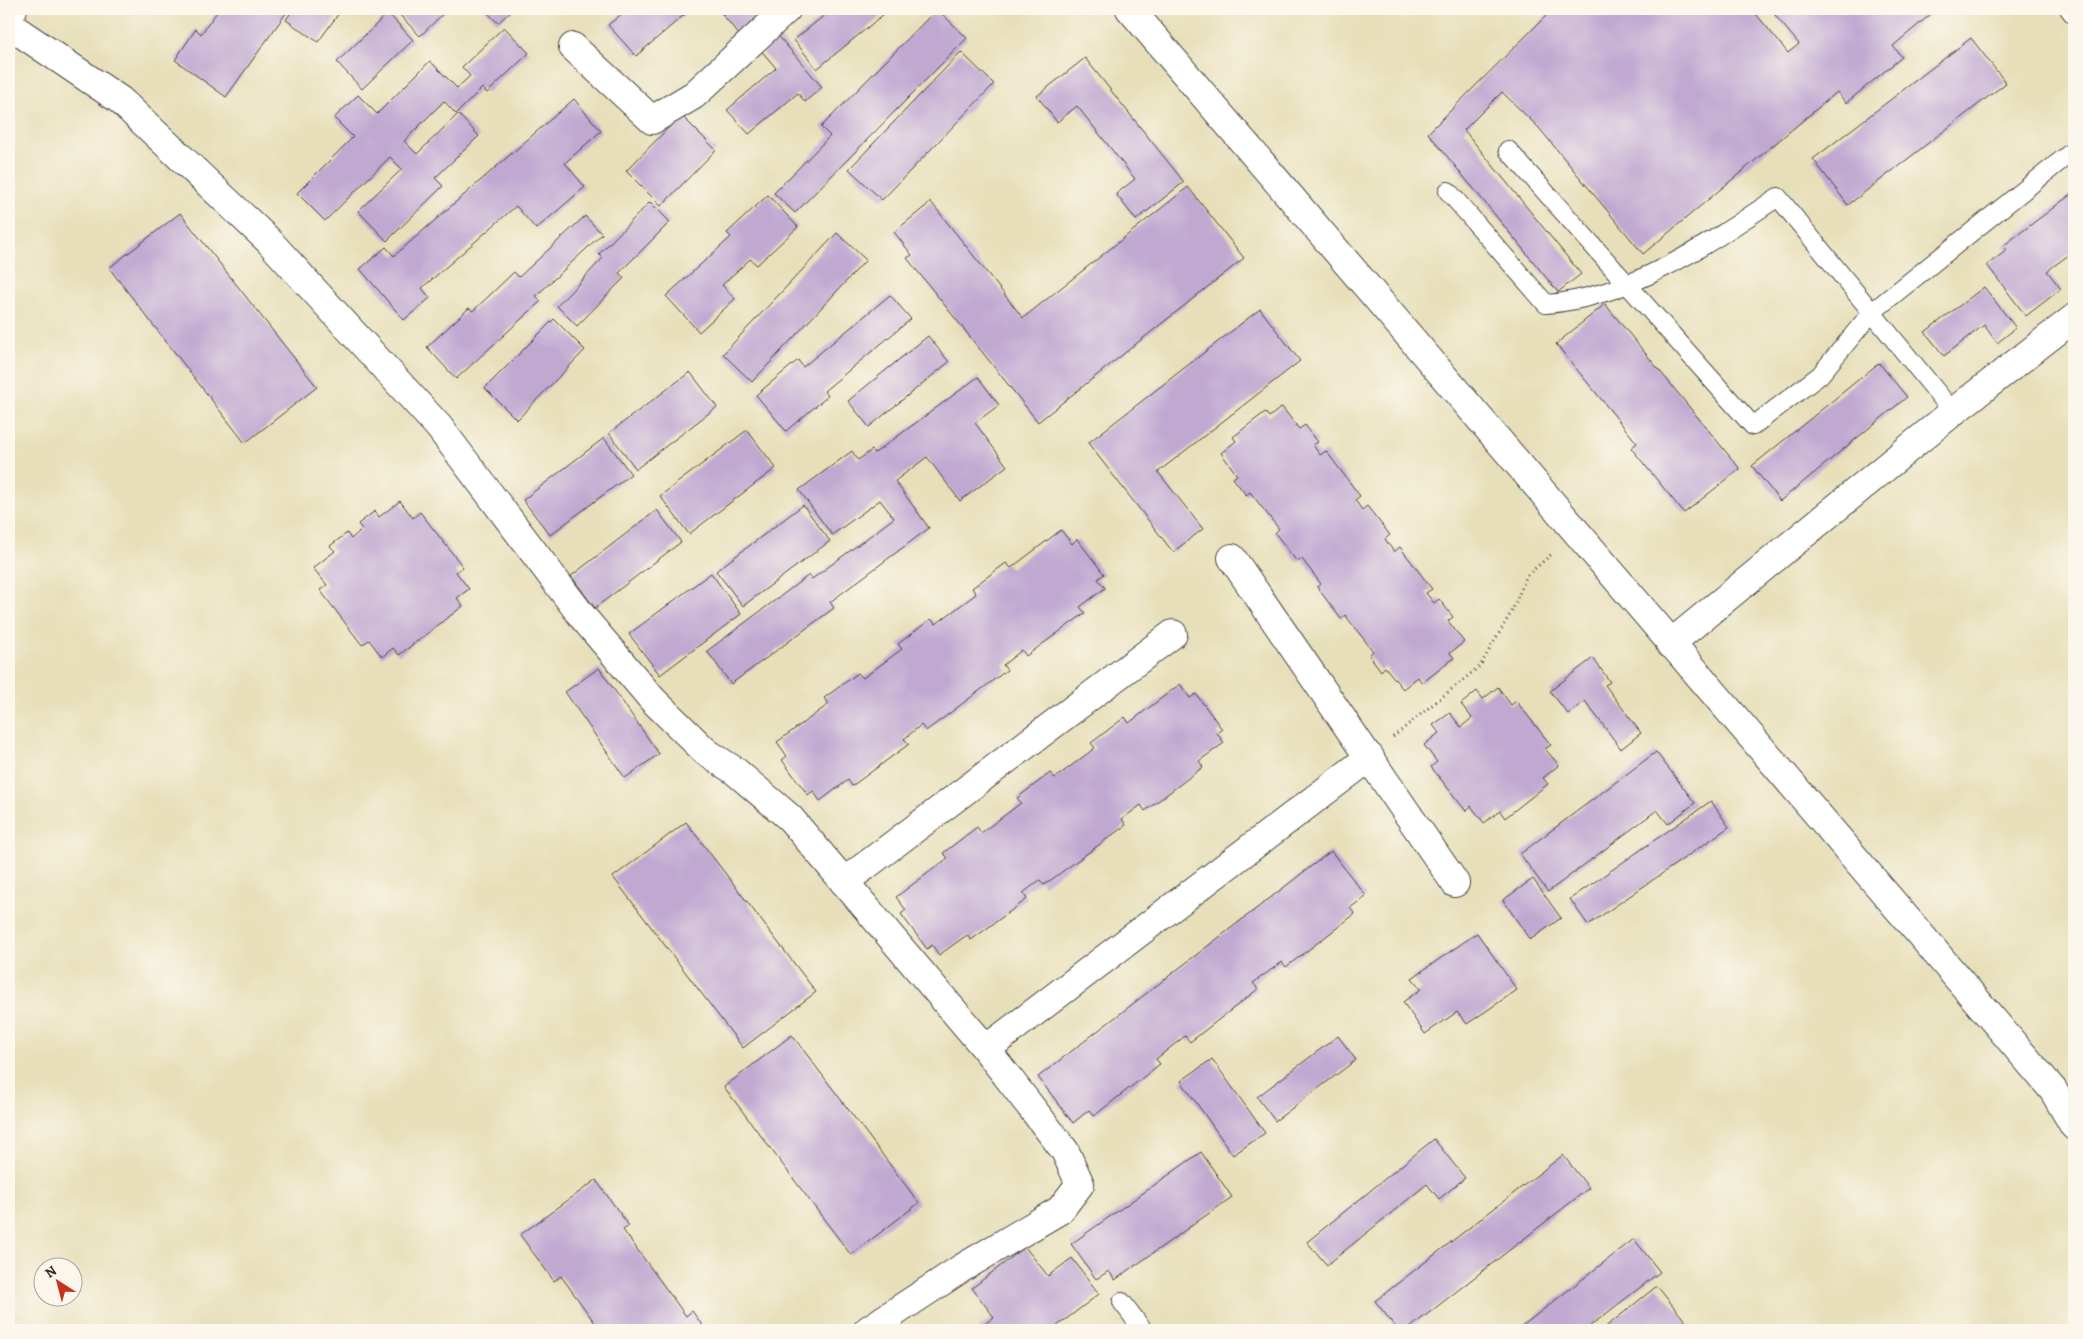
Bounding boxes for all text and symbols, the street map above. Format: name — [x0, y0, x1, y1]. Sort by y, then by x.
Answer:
north arrow — [32, 1256, 82, 1306]
text: N — [41, 1261, 60, 1283]

